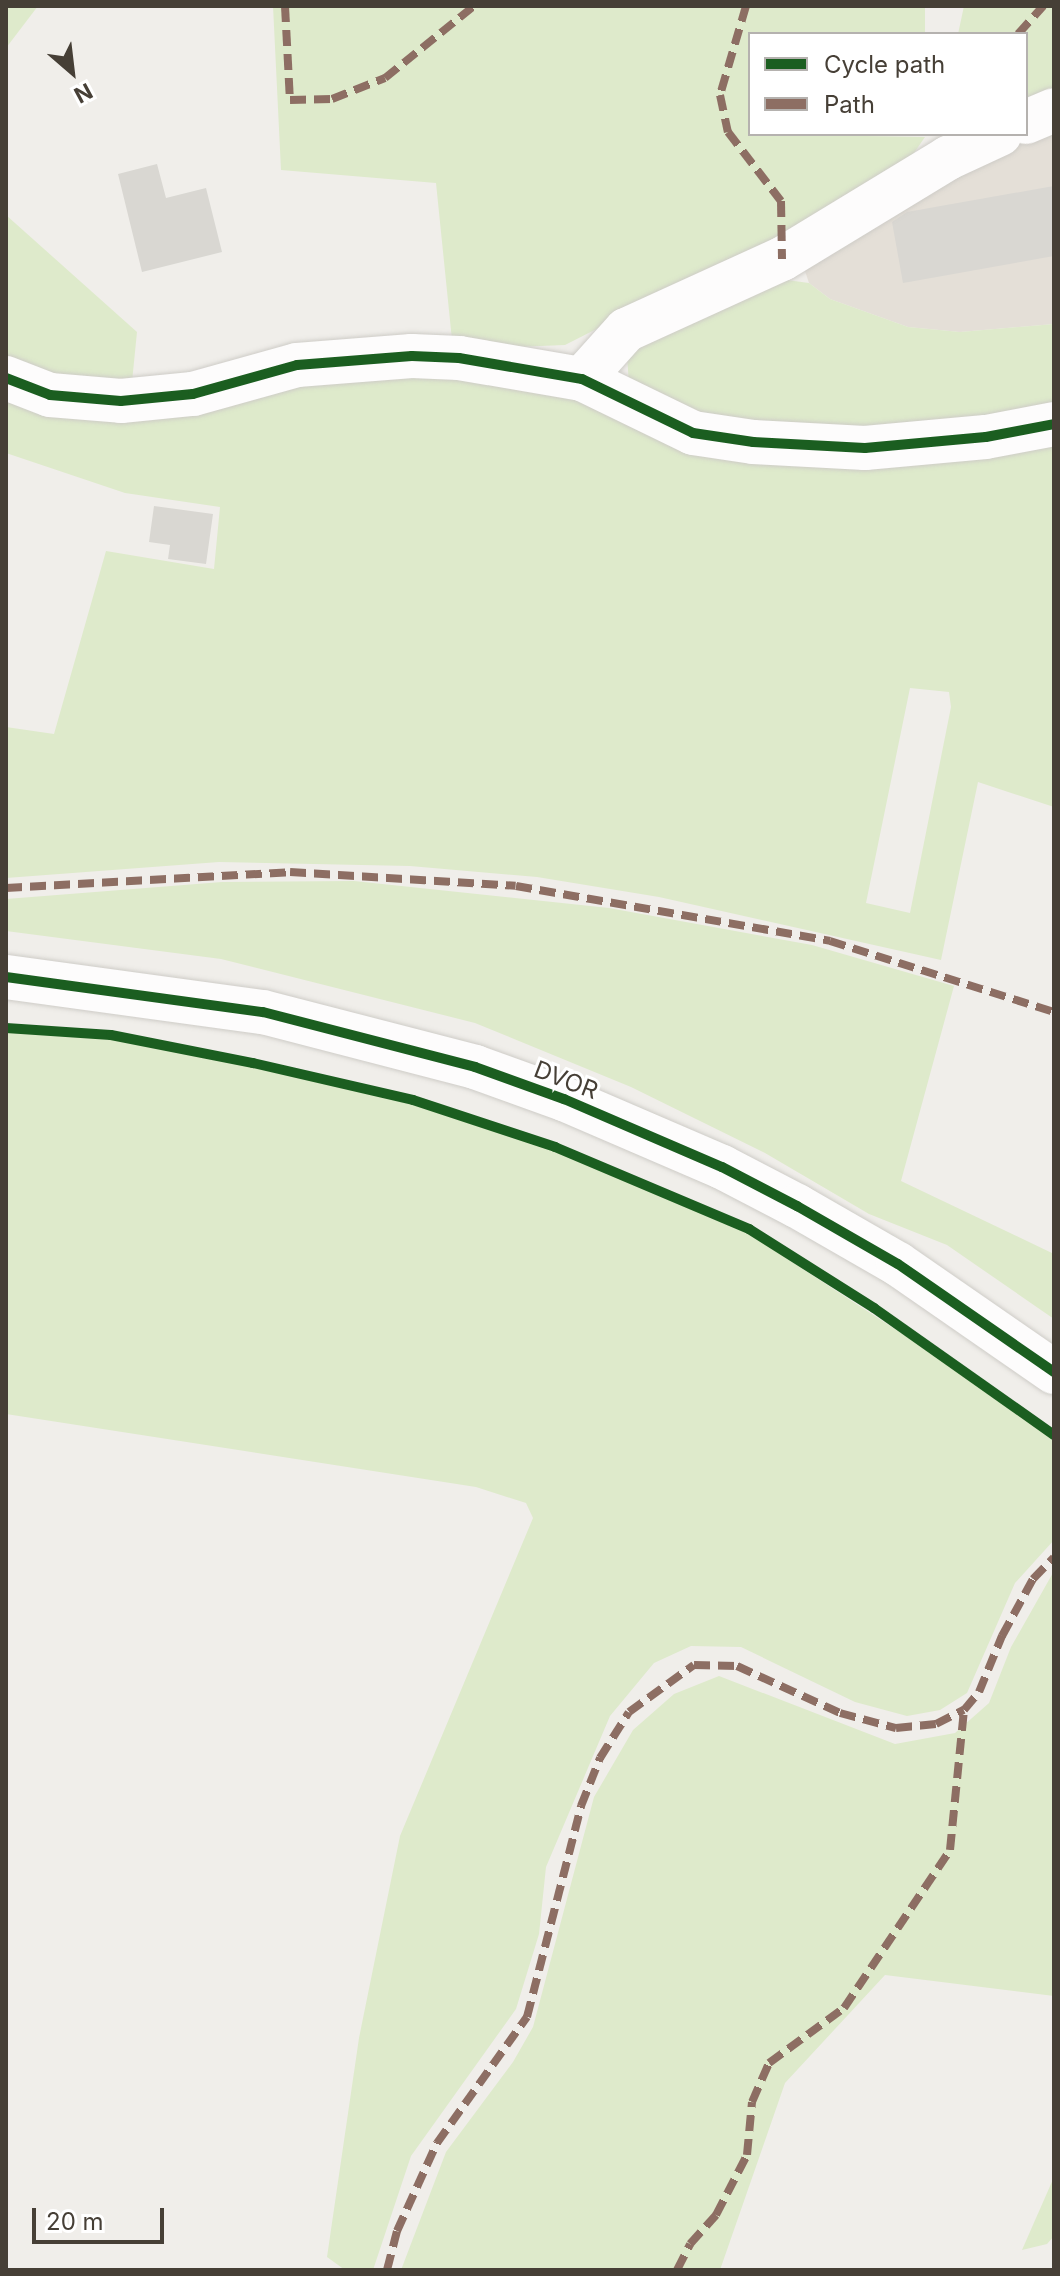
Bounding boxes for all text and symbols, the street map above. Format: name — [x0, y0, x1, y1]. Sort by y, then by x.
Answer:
north arrow — [32, 32, 112, 112]
legend — [748, 32, 1028, 136]
text: Cycle path — [824, 50, 945, 79]
text: N — [70, 78, 97, 109]
text: Path — [824, 90, 875, 119]
street label: DVOR — [530, 1055, 602, 1105]
scale bar — [36, 2192, 168, 2242]
text: 20 m — [46, 2207, 104, 2236]

